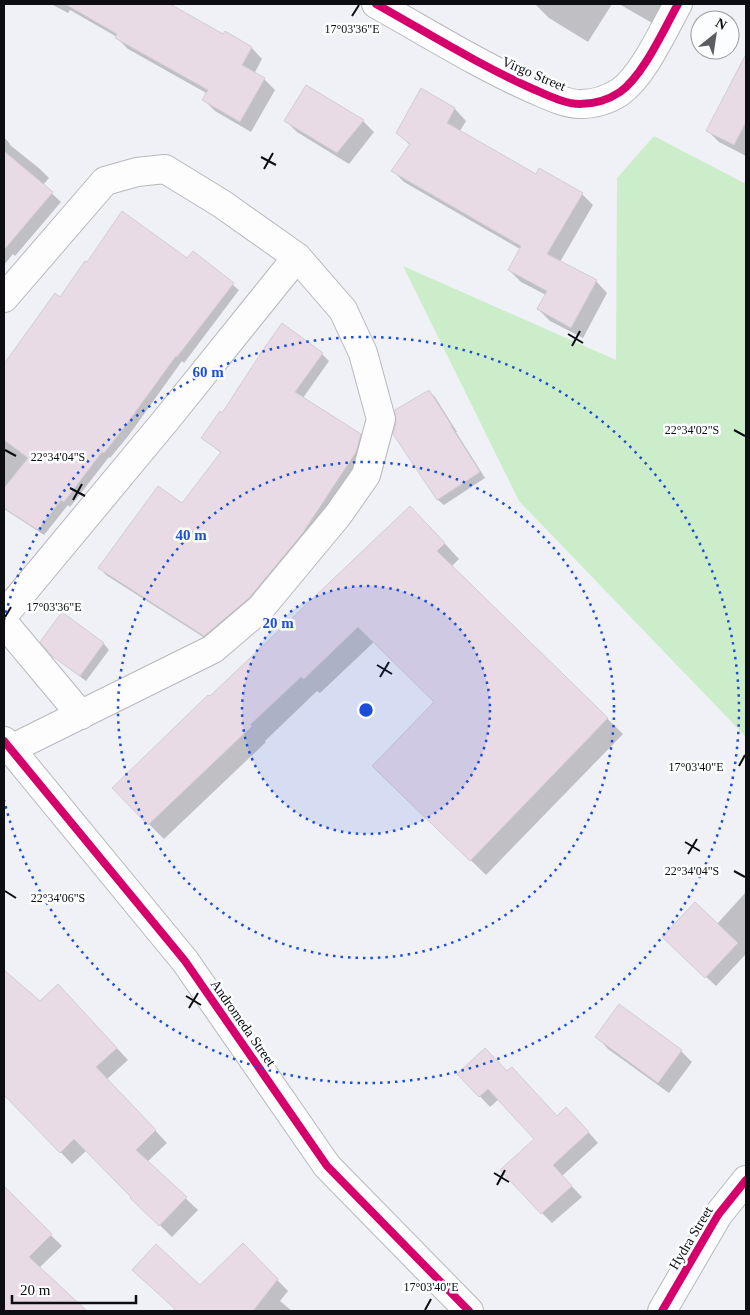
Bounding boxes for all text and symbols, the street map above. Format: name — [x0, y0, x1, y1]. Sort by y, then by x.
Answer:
north arrow — [690, 10, 740, 60]
text: N — [713, 15, 729, 33]
text: 17°03'36"E — [324, 22, 380, 36]
street label: Virgo Street — [500, 54, 568, 94]
text: 60 m — [192, 364, 224, 380]
text: 22°34'02"S — [665, 423, 719, 437]
text: 22°34'04"S — [31, 450, 85, 464]
text: 40 m — [175, 527, 207, 543]
text: 17°03'36"E — [26, 600, 82, 614]
text: 20 m — [262, 615, 294, 631]
centre of rings — [357, 701, 375, 719]
text: 17°03'40"E — [668, 760, 724, 774]
text: 22°34'04"S — [665, 864, 719, 878]
text: 22°34'06"S — [31, 891, 85, 905]
street label: Andromeda Street — [208, 977, 279, 1069]
street label: Hydra Street — [666, 1204, 716, 1272]
scale bar — [12, 1272, 136, 1304]
text: 17°03'40"E — [403, 1280, 459, 1294]
text: 20 m — [20, 1282, 51, 1298]

